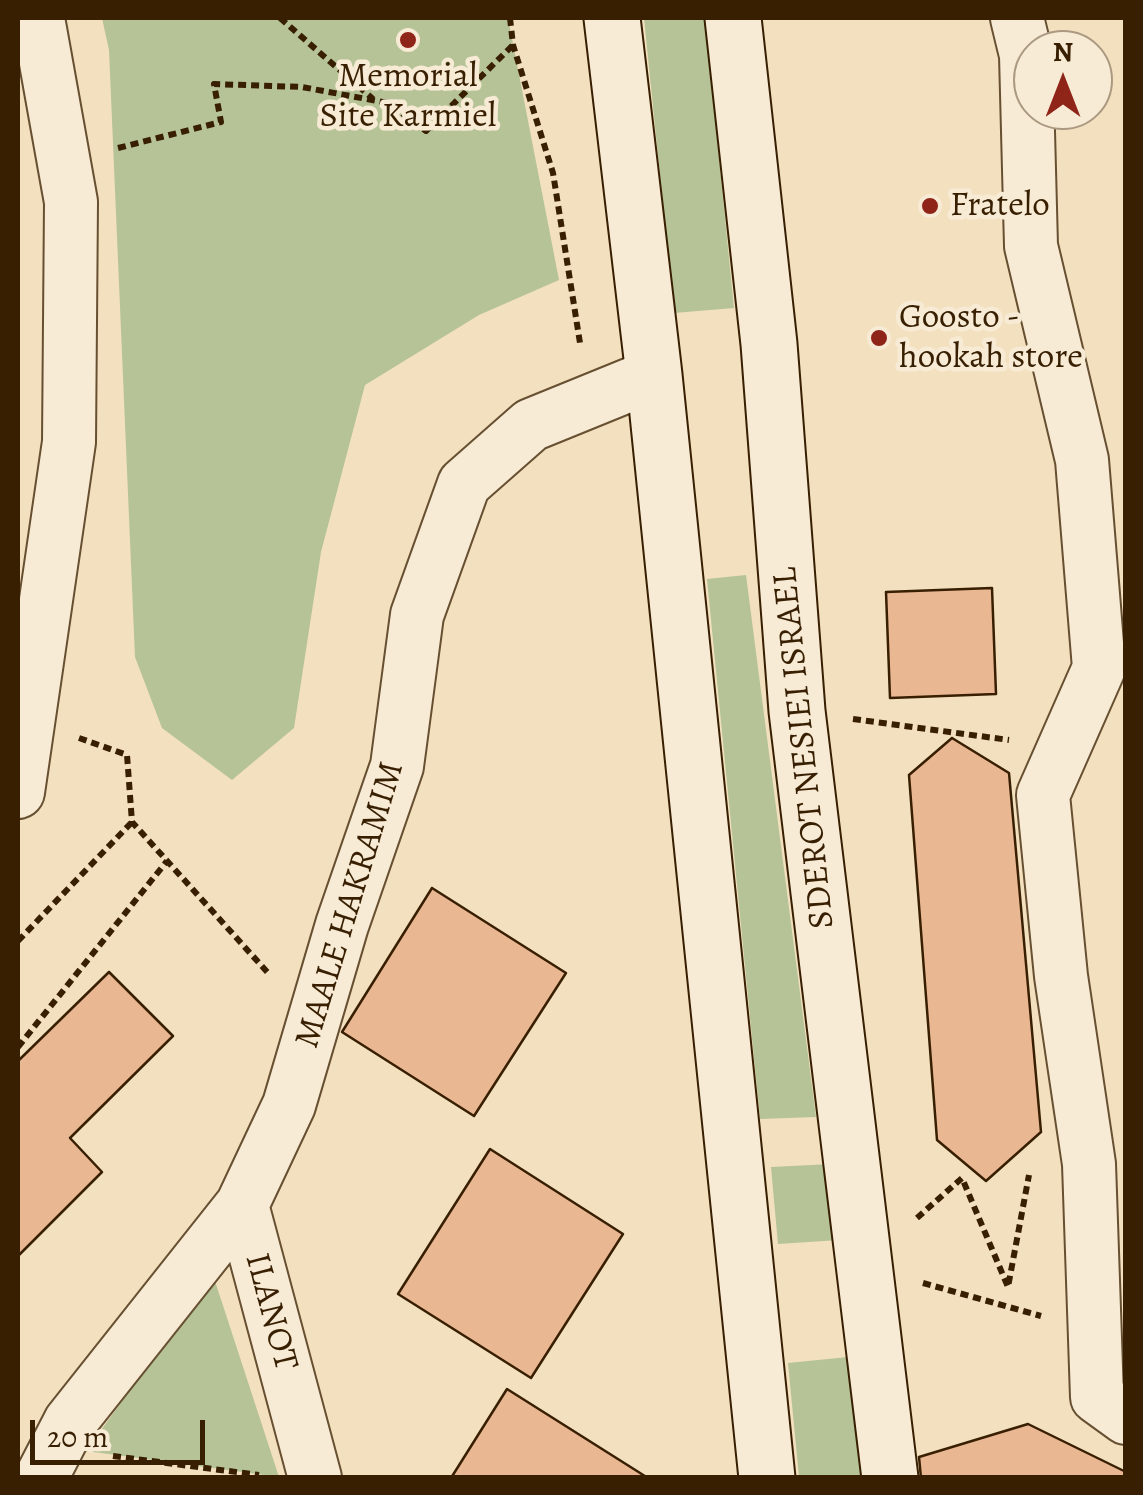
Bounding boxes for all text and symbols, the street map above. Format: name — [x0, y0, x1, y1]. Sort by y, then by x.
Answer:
marker: Memorial Site Karmiel — [397, 29, 419, 51]
north arrow — [1013, 30, 1113, 130]
text: N — [1053, 33, 1073, 71]
place label: Memorial Site Karmiel — [320, 56, 496, 138]
place label: Fratelo — [950, 185, 1050, 227]
marker: Fratelo — [919, 195, 941, 217]
place label: Goosto - hookah store — [899, 297, 1083, 379]
marker: Goosto - hookah store — [868, 327, 890, 349]
street label: SDEROT NESIEI ISRAEL — [765, 565, 845, 931]
street label: MAALE HAKRAMIM — [287, 757, 415, 1053]
street label: ILANOT — [234, 1249, 306, 1375]
scale bar — [35, 1400, 210, 1462]
text: 20 m — [47, 1417, 108, 1457]

